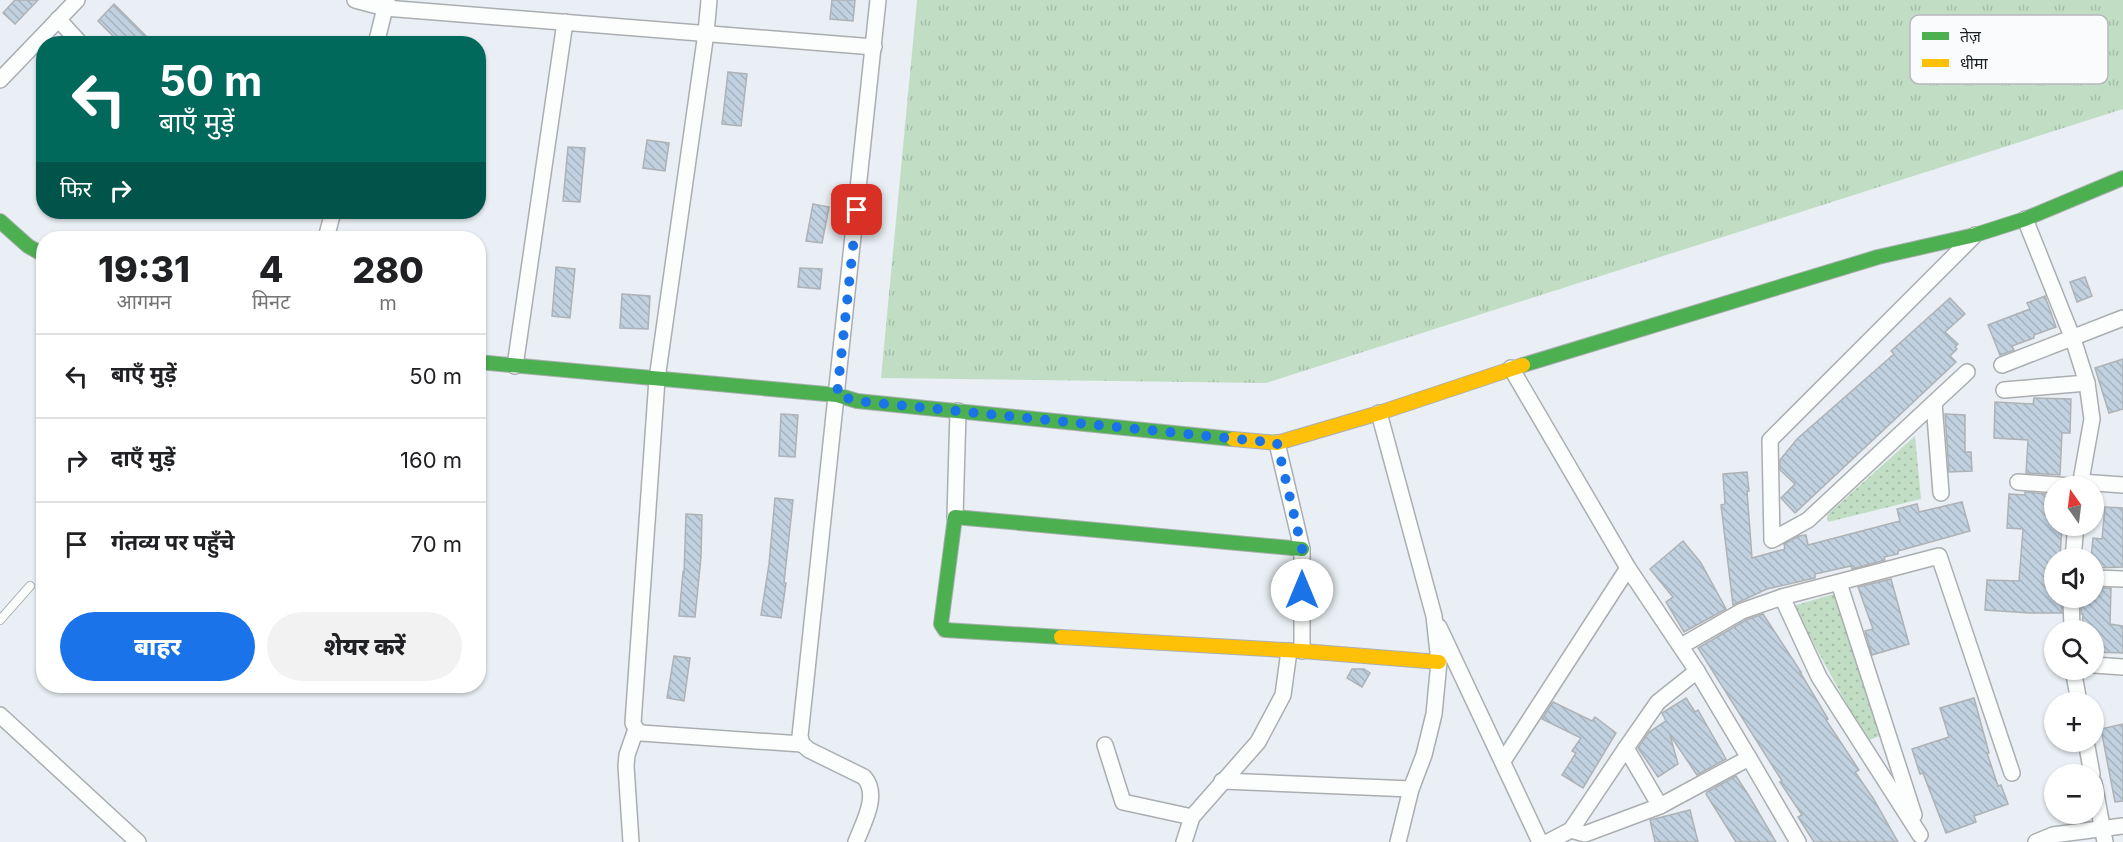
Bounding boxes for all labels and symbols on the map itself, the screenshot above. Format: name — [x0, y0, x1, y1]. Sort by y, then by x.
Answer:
legend — [1910, 15, 2108, 84]
text: तेज़ — [1960, 26, 1982, 46]
text: धीमा — [1960, 53, 1989, 73]
pin — [831, 184, 882, 235]
north arrow — [2044, 476, 2104, 536]
position arrow — [1270, 558, 1334, 622]

